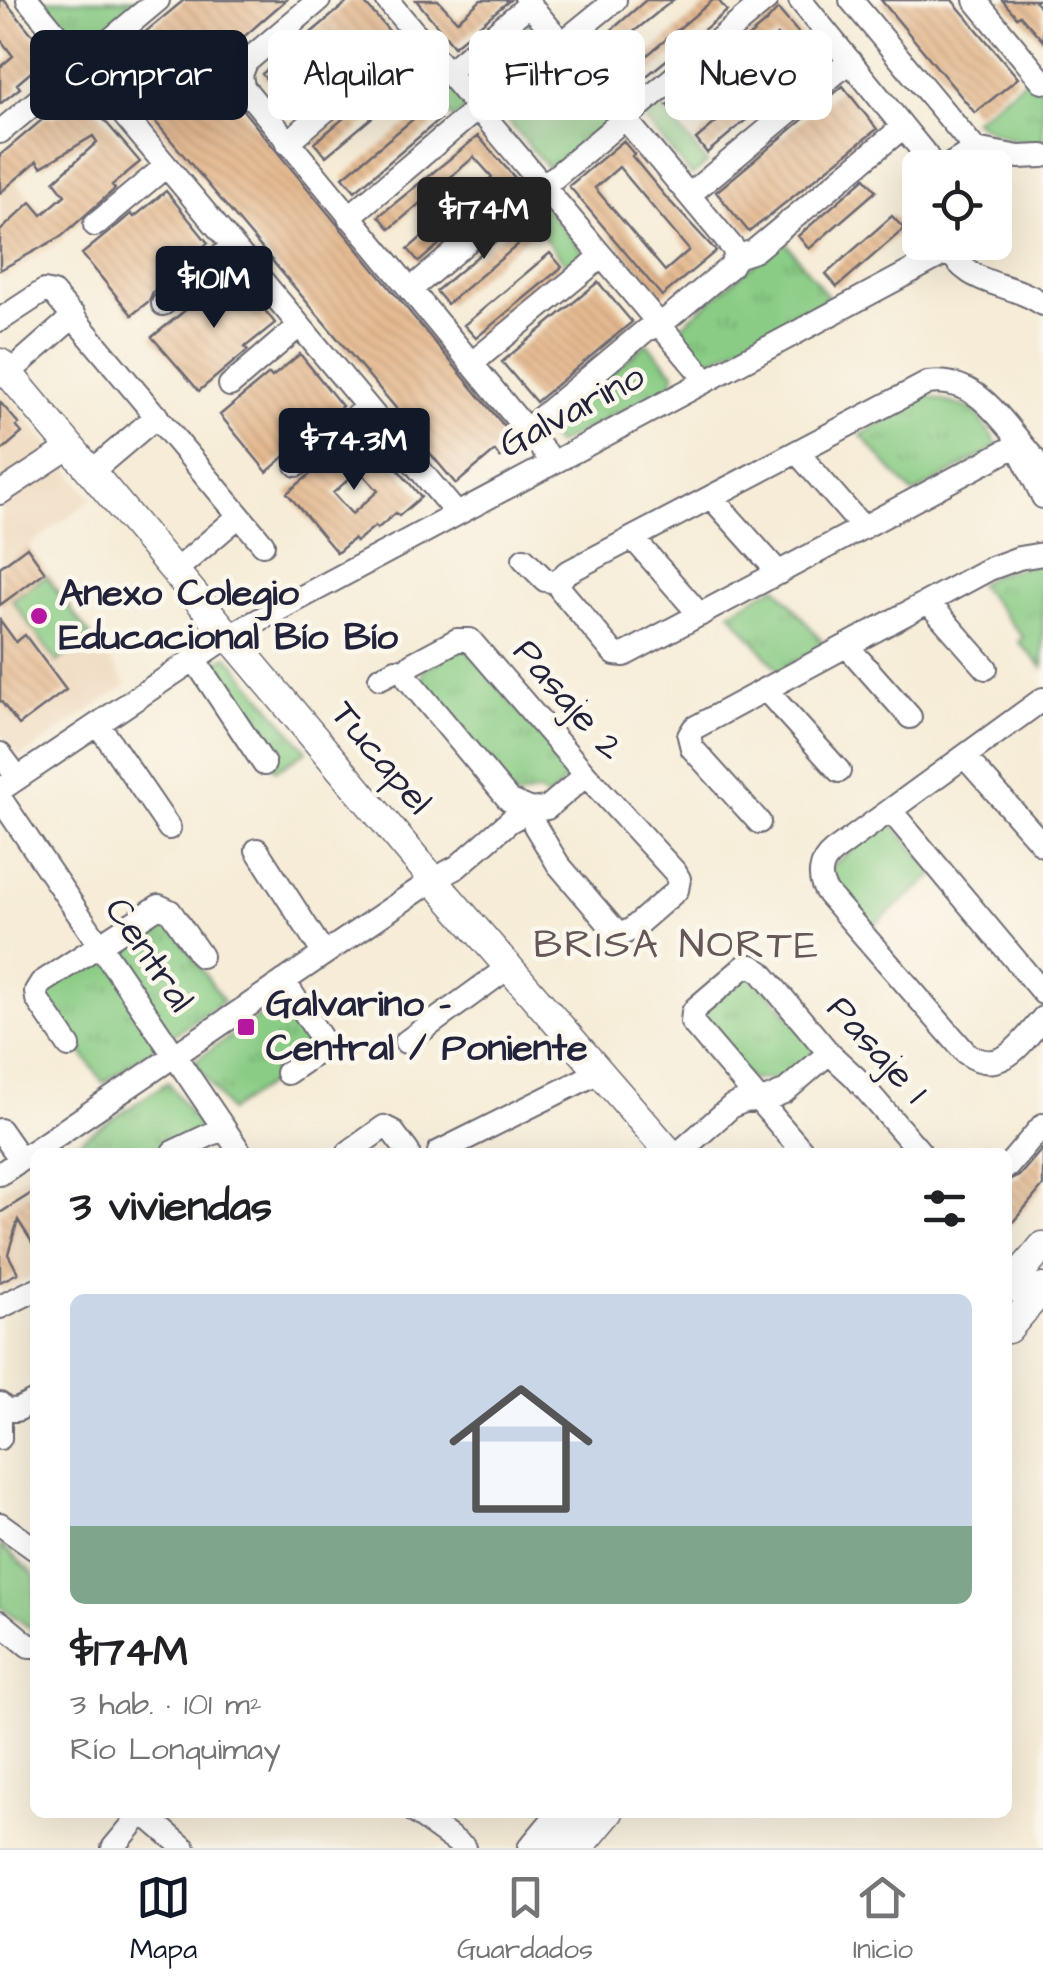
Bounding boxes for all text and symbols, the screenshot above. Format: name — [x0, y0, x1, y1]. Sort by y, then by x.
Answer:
chip: Comprar — [30, 30, 248, 120]
chip: Alquilar — [268, 30, 449, 120]
chip: Filtros — [469, 30, 645, 120]
chip: Nuevo — [665, 30, 832, 120]
map controls — [902, 150, 1012, 260]
button: locate — [902, 150, 1012, 260]
pin: $174M — [414, 177, 554, 262]
text: $174M — [439, 187, 529, 232]
pin: $101M — [144, 246, 284, 331]
text: $101M — [178, 256, 250, 301]
street label: Galvarino — [490, 351, 654, 471]
pin: $74.3M — [273, 408, 435, 493]
text: $74.3M — [301, 418, 407, 463]
place label: Anexo Colegio Educacional Bío Bío — [59, 568, 398, 664]
marker: Anexo Colegio Educacional Bío Bío — [28, 605, 50, 627]
street label: Pasaje 2 — [500, 628, 636, 772]
street label: Tucapel — [318, 690, 444, 826]
street label: Central — [92, 887, 206, 1023]
district label: BRISA NORTE — [534, 918, 820, 973]
place label: Galvarino - Central / Poniente — [266, 979, 588, 1075]
street label: Pasaje 1 — [814, 985, 940, 1116]
marker: Galvarino - Central / Poniente — [235, 1016, 257, 1038]
text: 3 viviendas — [70, 1179, 272, 1237]
icon: filters — [917, 1181, 972, 1236]
icon: home — [431, 1359, 611, 1539]
text: $174M — [70, 1624, 188, 1682]
text: 3 hab. · 101 m² — [70, 1682, 262, 1727]
text: Río Lonquimay — [70, 1727, 281, 1772]
tab: Mapa — [130, 1870, 197, 1969]
tab: Guardados — [457, 1870, 593, 1969]
tab: Inicio — [853, 1870, 913, 1969]

